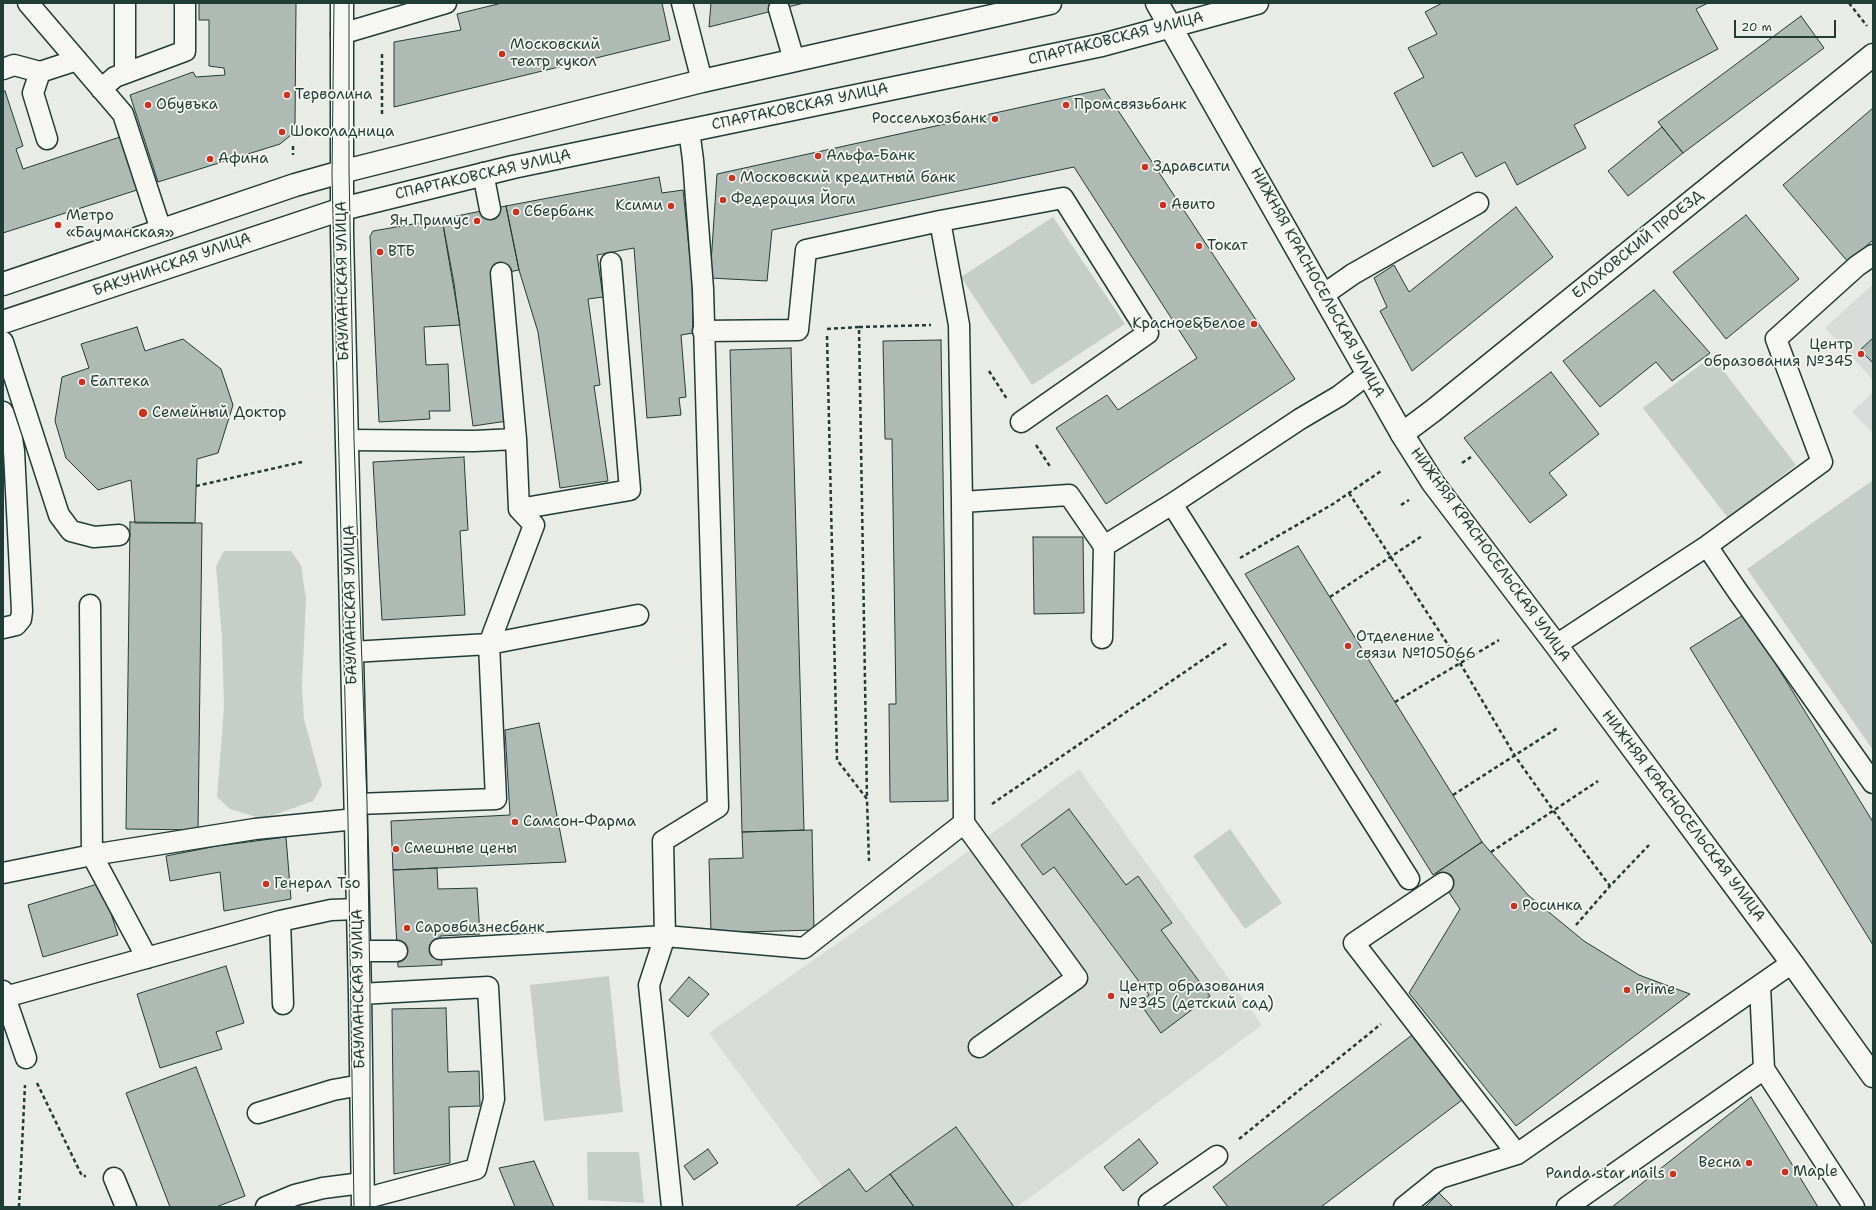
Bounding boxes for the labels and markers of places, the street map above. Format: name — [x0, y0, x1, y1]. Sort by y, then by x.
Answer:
place label: Московский театр кукол — [510, 36, 600, 71]
marker: Московский театр кукол — [497, 49, 507, 59]
place label: Терволина — [295, 86, 372, 104]
marker: Терволина — [282, 90, 292, 100]
place label: Обувъка — [156, 96, 218, 114]
place label: Промсвязьбанк — [1074, 96, 1187, 114]
marker: Обувъка — [143, 100, 153, 110]
marker: Промсвязьбанк — [1061, 100, 1071, 110]
place label: Россельхозбанк — [872, 110, 987, 128]
marker: Россельхозбанк — [990, 114, 1000, 124]
place label: Шоколадница — [290, 123, 394, 141]
marker: Шоколадница — [277, 127, 287, 137]
place label: Альфа-Банк — [826, 147, 915, 165]
place label: Афина — [218, 150, 268, 168]
marker: Альфа-Банк — [813, 151, 823, 161]
marker: Афина — [205, 154, 215, 164]
place label: Здравсити — [1153, 158, 1230, 176]
marker: Здравсити — [1140, 162, 1150, 172]
place label: Московский кредитный банк — [740, 169, 956, 187]
marker: Московский кредитный банк — [727, 173, 737, 183]
place label: Федерация Йоги — [731, 191, 856, 209]
marker: Федерация Йоги — [718, 195, 728, 205]
place label: Авито — [1171, 196, 1215, 214]
place label: Ксими — [615, 197, 663, 215]
marker: Авито — [1158, 200, 1168, 210]
marker: Ксими — [666, 201, 676, 211]
place label: Сбербанк — [524, 203, 594, 221]
place label: Метро «Бауманская» — [66, 207, 174, 242]
marker: Сбербанк — [511, 207, 521, 217]
place label: Ян Примус — [390, 212, 469, 230]
marker: Ян Примус — [472, 216, 482, 226]
marker: Метро «Бауманская» — [53, 220, 63, 230]
place label: Токат — [1207, 237, 1248, 255]
marker: Токат — [1194, 241, 1204, 251]
place label: ВТБ — [388, 243, 415, 261]
marker: ВТБ — [375, 247, 385, 257]
place label: Красное&Белое — [1132, 315, 1246, 333]
marker: Красное&Белое — [1249, 319, 1259, 329]
place label: Центр образования №345 — [1704, 336, 1853, 371]
marker: Центр образования №345 — [1856, 349, 1866, 359]
place label: Еаптека — [90, 373, 149, 391]
marker: Еаптека — [77, 377, 87, 387]
place label: Семейный Доктор — [152, 404, 286, 422]
marker: Семейный Доктор — [137, 407, 149, 419]
place label: Отделение связи №105066 — [1356, 628, 1476, 663]
marker: Отделение связи №105066 — [1343, 641, 1353, 651]
place label: Самсон-Фарма — [523, 813, 636, 831]
marker: Самсон-Фарма — [510, 817, 520, 827]
place label: Смешные цены — [404, 840, 517, 858]
marker: Смешные цены — [391, 844, 401, 854]
place label: Генерал Tso — [274, 875, 361, 893]
marker: Генерал Tso — [261, 879, 271, 889]
place label: Росинка — [1522, 897, 1582, 915]
marker: Росинка — [1509, 901, 1519, 911]
place label: Саровбизнесбанк — [415, 919, 545, 937]
marker: Саровбизнесбанк — [402, 923, 412, 933]
place label: Центр образования №345 (детский сад) — [1119, 978, 1274, 1013]
place label: Prime — [1635, 981, 1675, 999]
marker: Prime — [1622, 985, 1632, 995]
marker: Центр образования №345 (детский сад) — [1106, 991, 1116, 1001]
place label: Весна — [1699, 1154, 1741, 1172]
marker: Весна — [1744, 1158, 1754, 1168]
place label: Maple — [1793, 1163, 1838, 1181]
place label: Panda star nails — [1545, 1165, 1665, 1183]
marker: Maple — [1780, 1167, 1790, 1177]
marker: Panda star nails — [1668, 1169, 1678, 1179]

